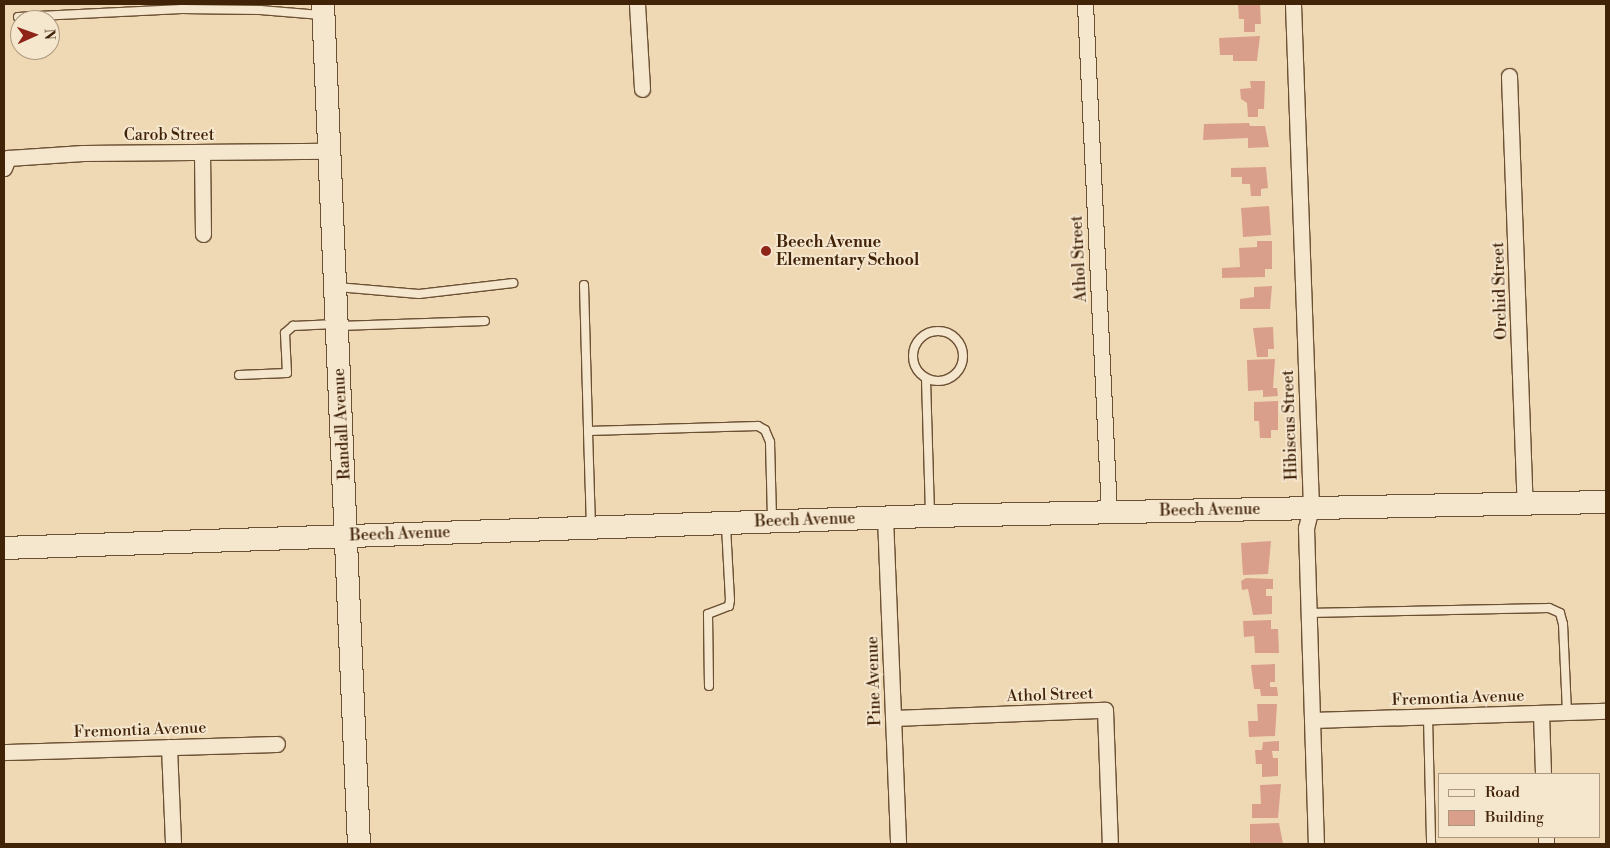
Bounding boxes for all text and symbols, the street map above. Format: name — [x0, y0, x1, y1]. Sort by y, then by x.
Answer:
north arrow — [10, 10, 60, 60]
text: N — [40, 29, 58, 40]
street label: Carob Street — [124, 125, 214, 145]
street label: Athol Street — [1067, 215, 1091, 303]
place label: Beech Avenue Elementary School — [776, 232, 919, 270]
street label: Orchid Street — [1489, 242, 1511, 340]
marker: Beech Avenue Elementary School — [760, 245, 772, 257]
street label: Randall Avenue — [329, 368, 355, 480]
street label: Hibiscus Street — [1278, 369, 1302, 481]
street label: Beech Avenue — [1159, 500, 1261, 520]
street label: Beech Avenue — [754, 509, 856, 531]
street label: Beech Avenue — [349, 523, 451, 545]
street label: Pine Avenue — [863, 636, 885, 726]
street label: Athol Street — [1006, 684, 1094, 706]
street label: Fremontia Avenue — [1391, 686, 1525, 710]
street label: Fremontia Avenue — [73, 718, 207, 742]
legend — [1438, 773, 1600, 838]
text: Road — [1485, 783, 1520, 802]
text: Building — [1485, 808, 1544, 827]

